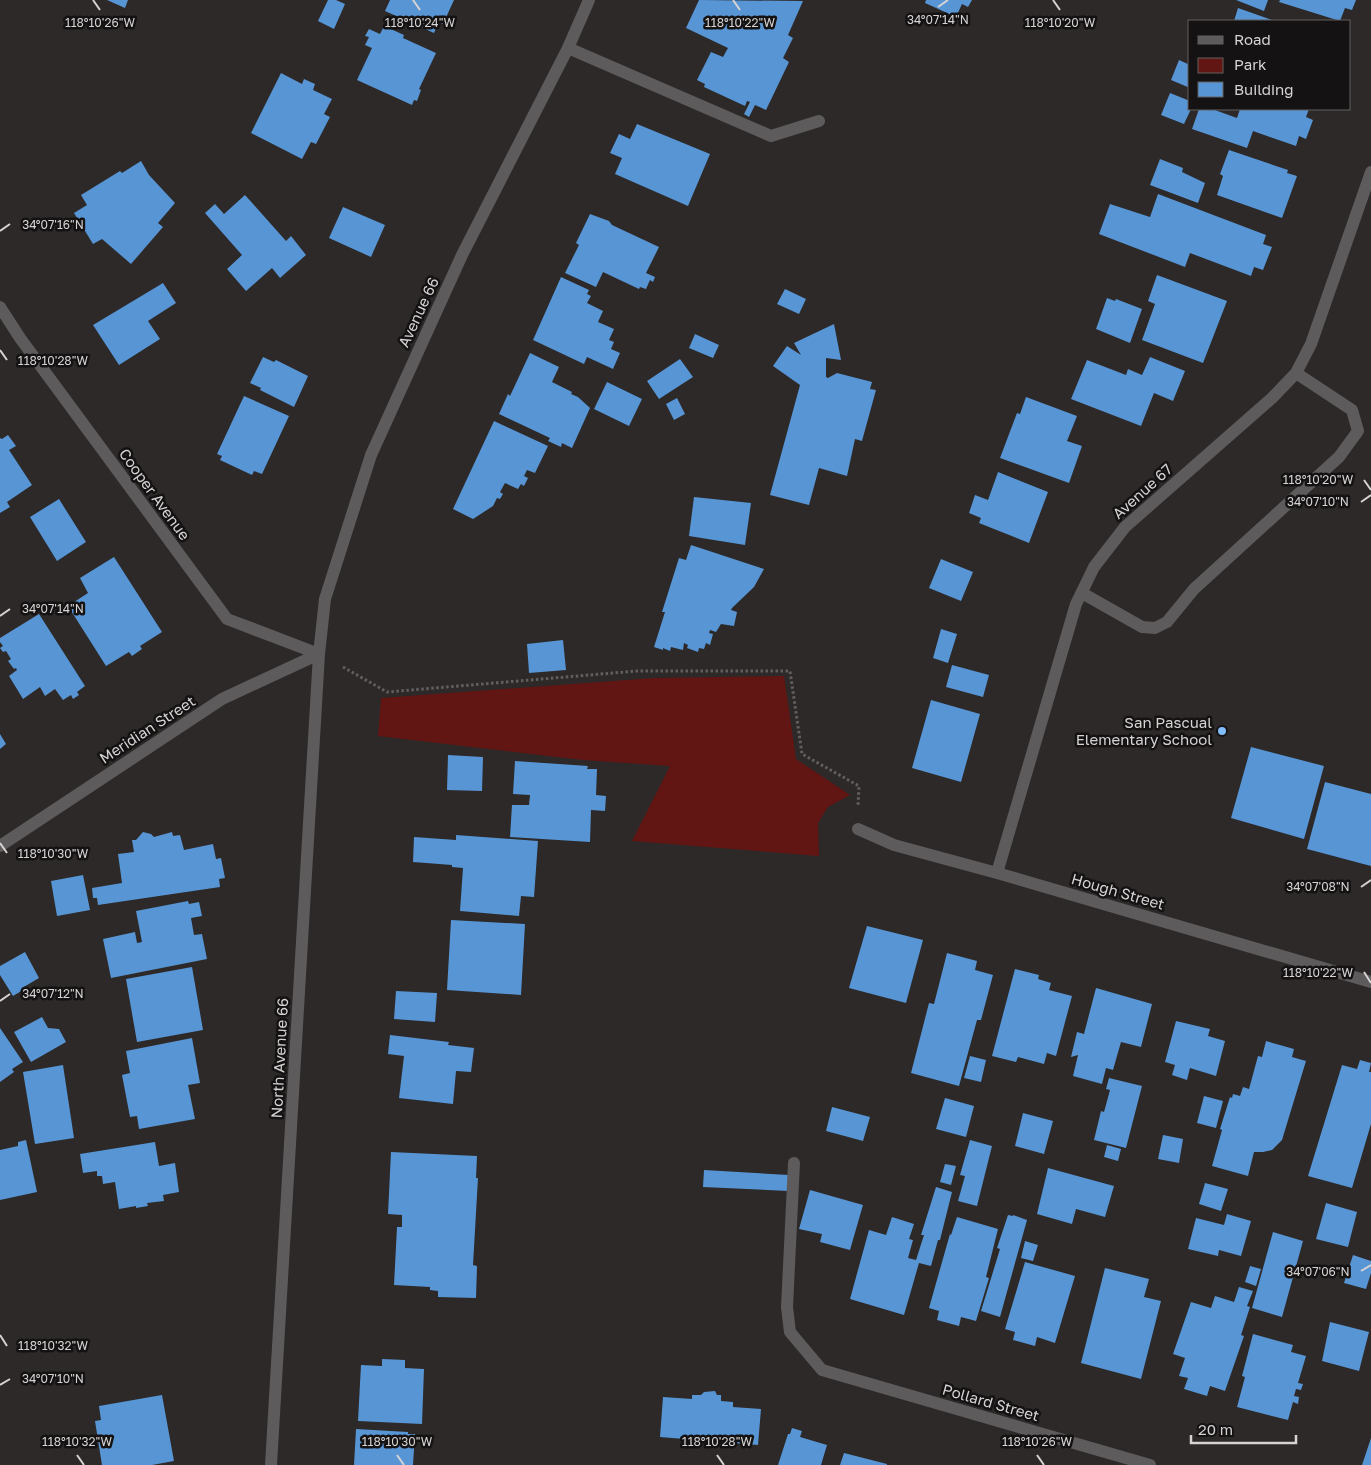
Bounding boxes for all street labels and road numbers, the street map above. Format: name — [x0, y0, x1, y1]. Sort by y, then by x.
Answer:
street label: Avenue 66 — [394, 274, 442, 350]
street label: Cooper Avenue — [116, 445, 194, 543]
street label: Avenue 67 — [1109, 460, 1175, 522]
street label: Meridian Street — [96, 691, 198, 767]
street label: Hough Street — [1069, 869, 1167, 913]
street label: North Avenue 66 — [267, 997, 291, 1119]
street label: Pollard Street — [941, 1380, 1041, 1424]

